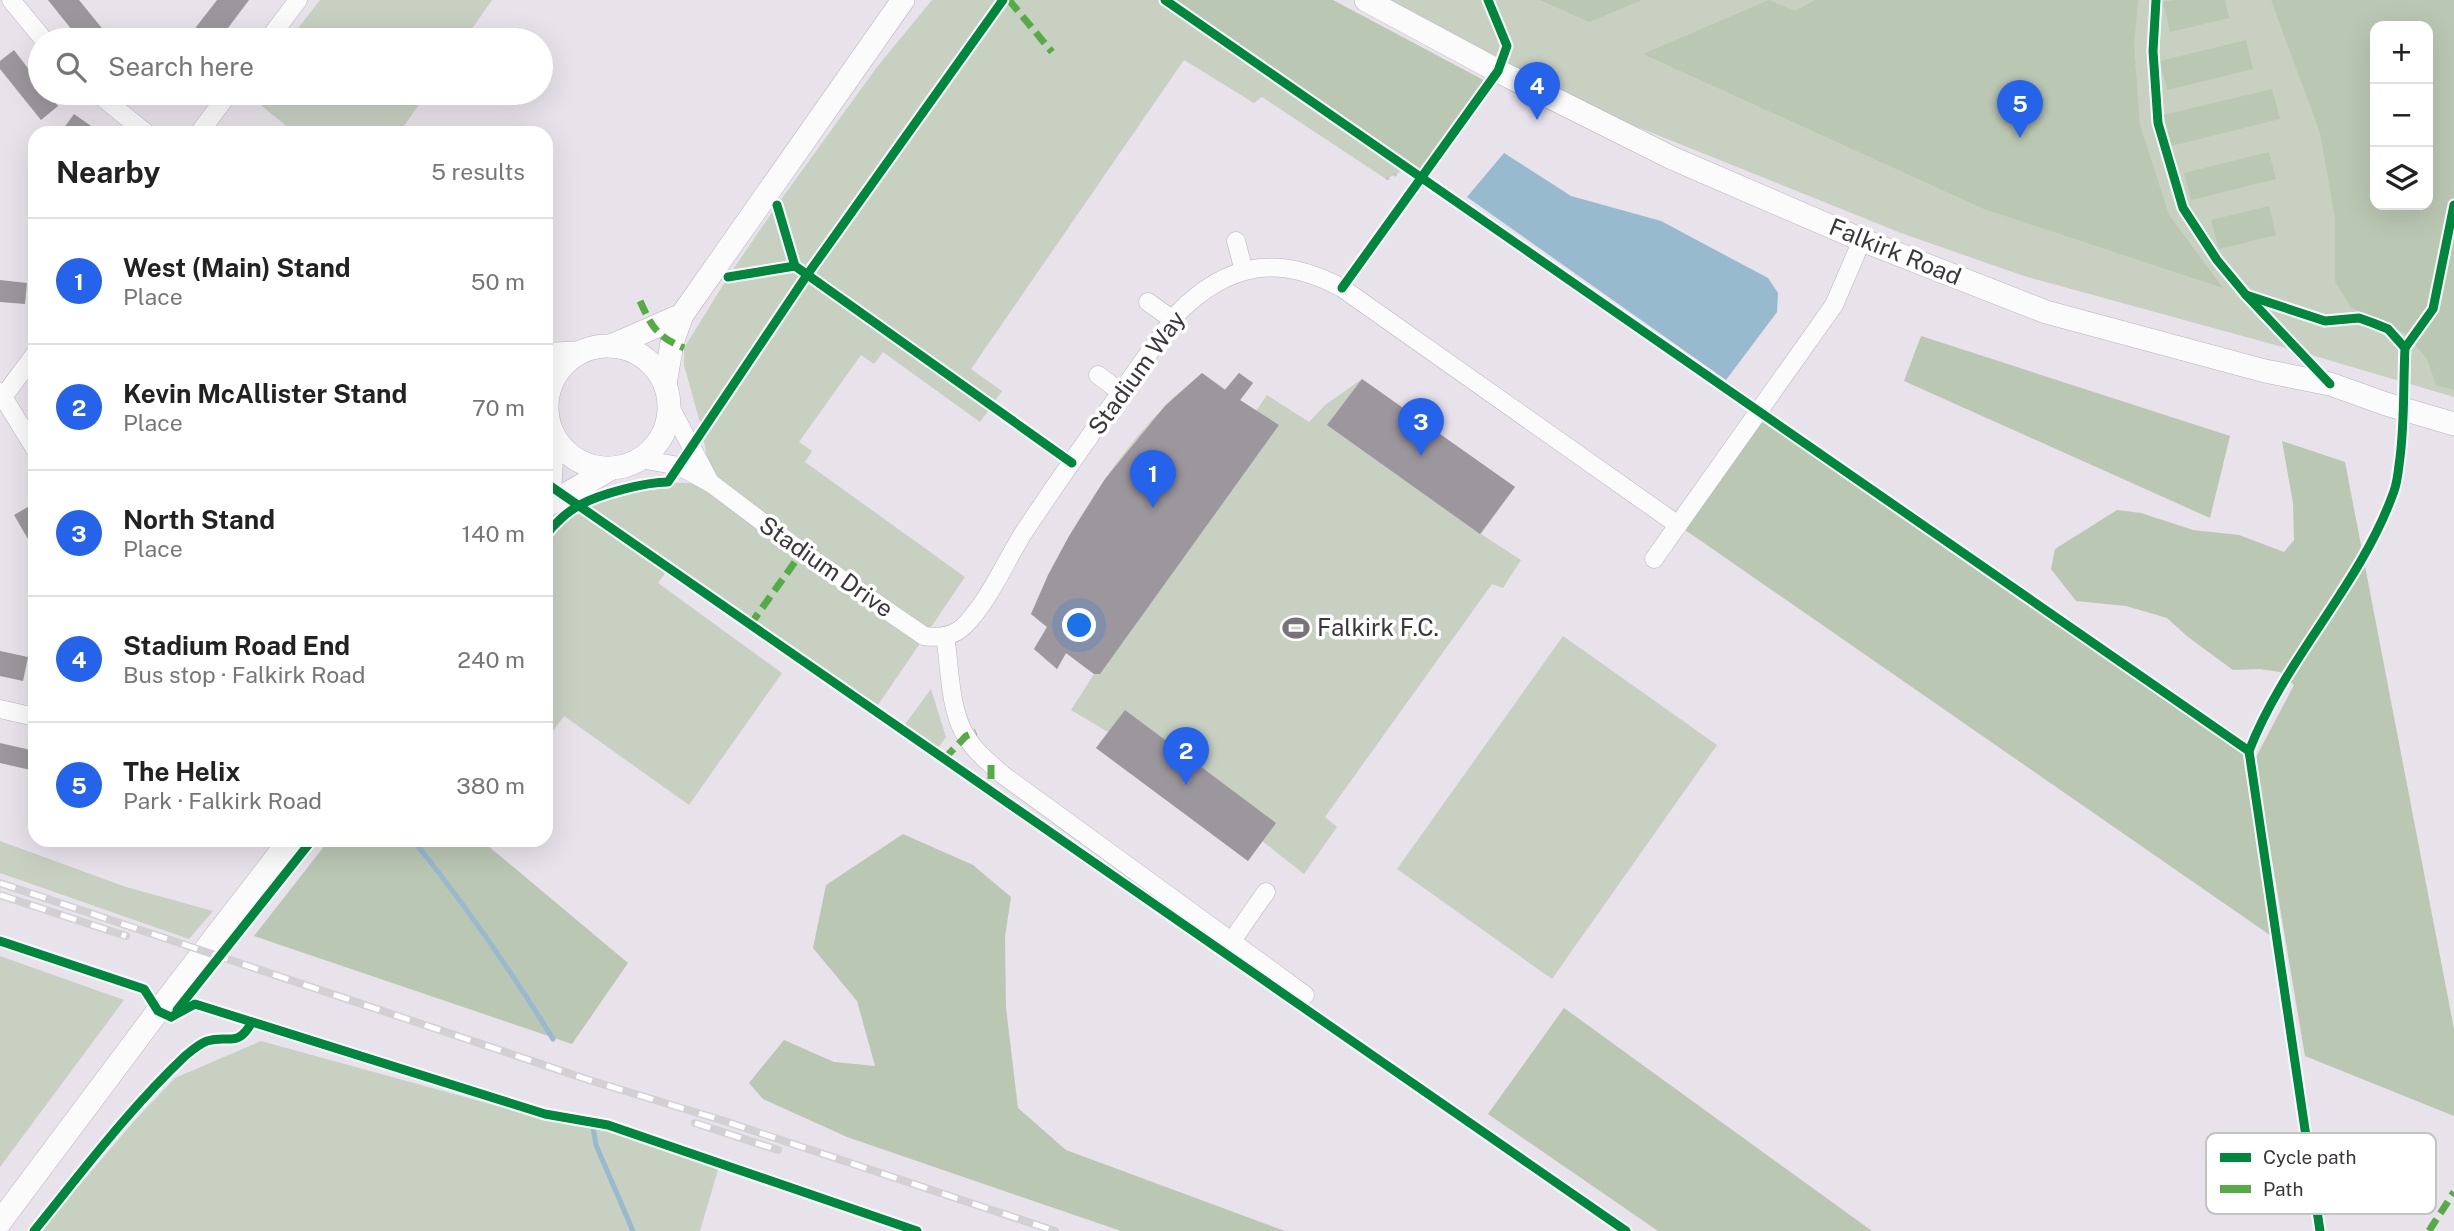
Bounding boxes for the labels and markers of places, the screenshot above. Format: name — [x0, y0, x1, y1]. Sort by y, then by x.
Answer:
pin: 4 — [1514, 62, 1560, 120]
pin: 5 — [1997, 80, 2043, 138]
pin: 3 — [1398, 398, 1444, 456]
pin: 1 — [1130, 450, 1176, 508]
sports icon: Falkirk F.C. — [1281, 613, 1311, 643]
place label: Falkirk F.C. — [1317, 613, 1439, 641]
pin: 2 — [1163, 727, 1209, 785]

